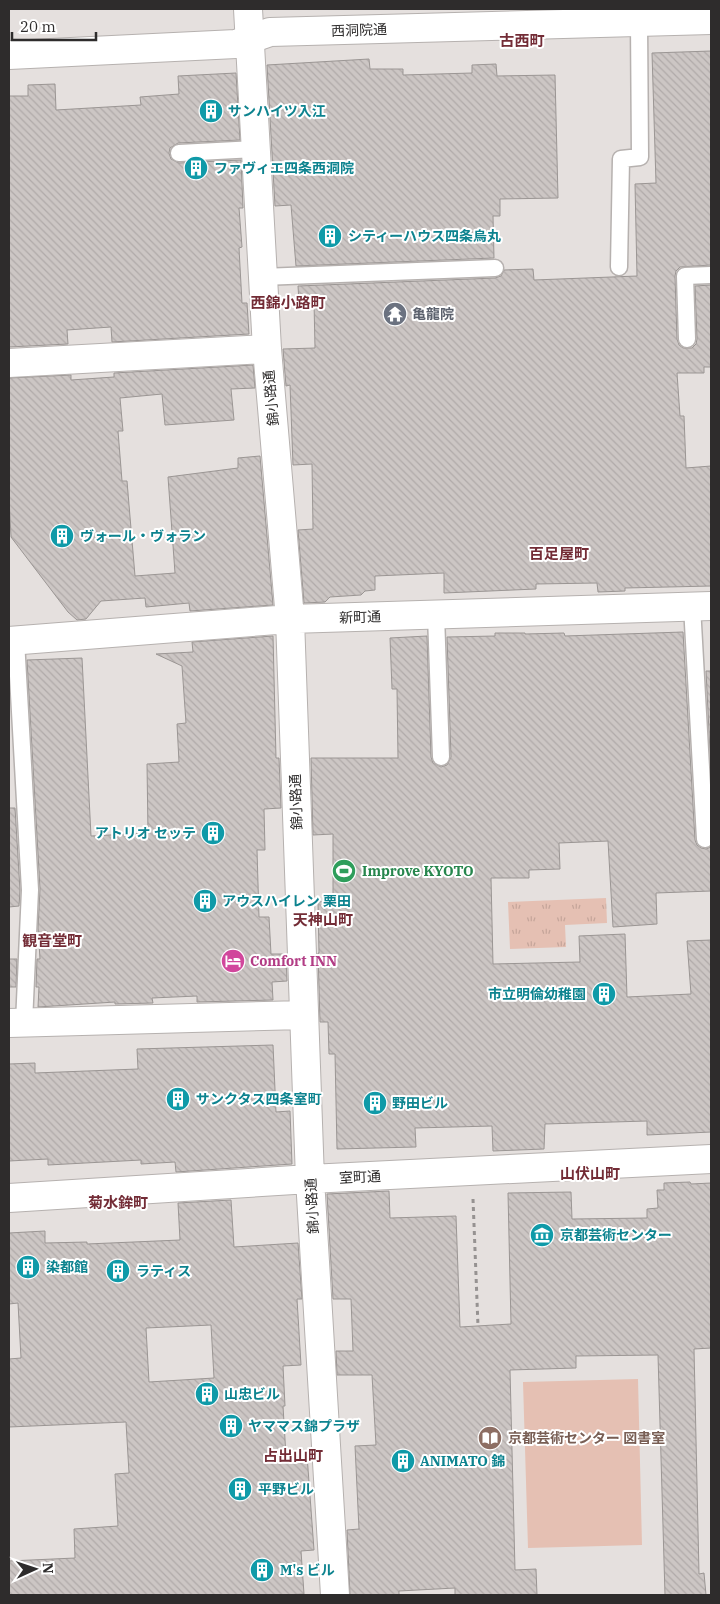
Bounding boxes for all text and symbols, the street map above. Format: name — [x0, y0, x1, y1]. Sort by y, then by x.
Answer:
scale bar — [12, 10, 96, 42]
text: 20 m — [20, 17, 56, 36]
street label: 西洞院通 — [331, 20, 387, 40]
district label: 古西町 — [499, 31, 545, 50]
building icon: サンハイツ入江 — [198, 98, 224, 124]
place label: サンハイツ入江 — [228, 102, 326, 120]
building icon: ファヴィエ四条西洞院 — [183, 155, 209, 181]
place label: ファヴィエ四条西洞院 — [214, 159, 354, 177]
building icon: シティーハウス四条烏丸 — [317, 223, 343, 249]
place label: シティーハウス四条烏丸 — [348, 227, 501, 245]
district label: 西錦小路町 — [250, 293, 326, 312]
temple icon: 亀龍院 — [382, 301, 408, 327]
place label: 亀龍院 — [412, 305, 454, 323]
street label: 錦小路通 — [260, 369, 282, 427]
building icon: ヴォール・ヴォラン — [49, 523, 75, 549]
place label: ヴォール・ヴォラン — [80, 527, 206, 545]
district label: 百足屋町 — [529, 544, 589, 563]
street label: 新町通 — [339, 607, 381, 627]
street label: 錦小路通 — [286, 774, 306, 830]
building icon: アトリオ セッテ — [200, 820, 226, 846]
place label: アトリオ セッテ — [95, 824, 196, 842]
sports icon: Improve KYOTO — [331, 858, 357, 884]
place label: Improve KYOTO — [362, 862, 474, 880]
building icon: アウスハイレン 栗田 — [192, 888, 218, 914]
place label: アウスハイレン 栗田 — [222, 892, 351, 910]
district label: 天神山町 — [293, 910, 353, 929]
district label: 観音堂町 — [22, 931, 82, 950]
hotel icon: Comfort INN — [220, 948, 246, 974]
place label: Comfort INN — [250, 952, 337, 970]
building icon: 市立明倫幼稚園 — [591, 981, 617, 1007]
place label: 市立明倫幼稚園 — [488, 985, 586, 1003]
building icon: サンクタス四条室町 — [165, 1086, 191, 1112]
place label: サンクタス四条室町 — [196, 1090, 321, 1108]
building icon: 野田ビル — [362, 1090, 388, 1116]
place label: 野田ビル — [392, 1094, 448, 1112]
district label: 山伏山町 — [560, 1164, 620, 1183]
street label: 室町通 — [339, 1167, 381, 1187]
street label: 錦小路通 — [302, 1178, 322, 1234]
district label: 菊水鉾町 — [88, 1193, 148, 1212]
museum icon: 京都芸術センター — [529, 1222, 555, 1248]
place label: 京都芸術センター — [560, 1226, 672, 1244]
building icon: 染都館 — [15, 1254, 41, 1280]
place label: 染都館 — [46, 1258, 88, 1276]
building icon: ラティス — [105, 1258, 131, 1284]
place label: ラティス — [136, 1262, 191, 1280]
building icon: 山忠ビル — [194, 1381, 220, 1407]
place label: 山忠ビル — [224, 1385, 280, 1403]
building icon: ヤママス錦プラザ — [218, 1413, 244, 1439]
place label: ヤママス錦プラザ — [248, 1417, 360, 1435]
library icon: 京都芸術センター 図書室 — [477, 1425, 503, 1451]
place label: 京都芸術センター 図書室 — [508, 1429, 665, 1447]
district label: 占出山町 — [263, 1446, 323, 1465]
building icon: ANIMATO 錦 — [390, 1448, 416, 1474]
place label: ANIMATO 錦 — [420, 1452, 505, 1470]
building icon: 平野ビル — [227, 1476, 253, 1502]
place label: 平野ビル — [258, 1480, 314, 1498]
north arrow — [10, 1544, 60, 1594]
building icon: M's ビル — [249, 1557, 275, 1583]
place label: M's ビル — [280, 1561, 335, 1579]
text: N — [39, 1562, 57, 1574]

